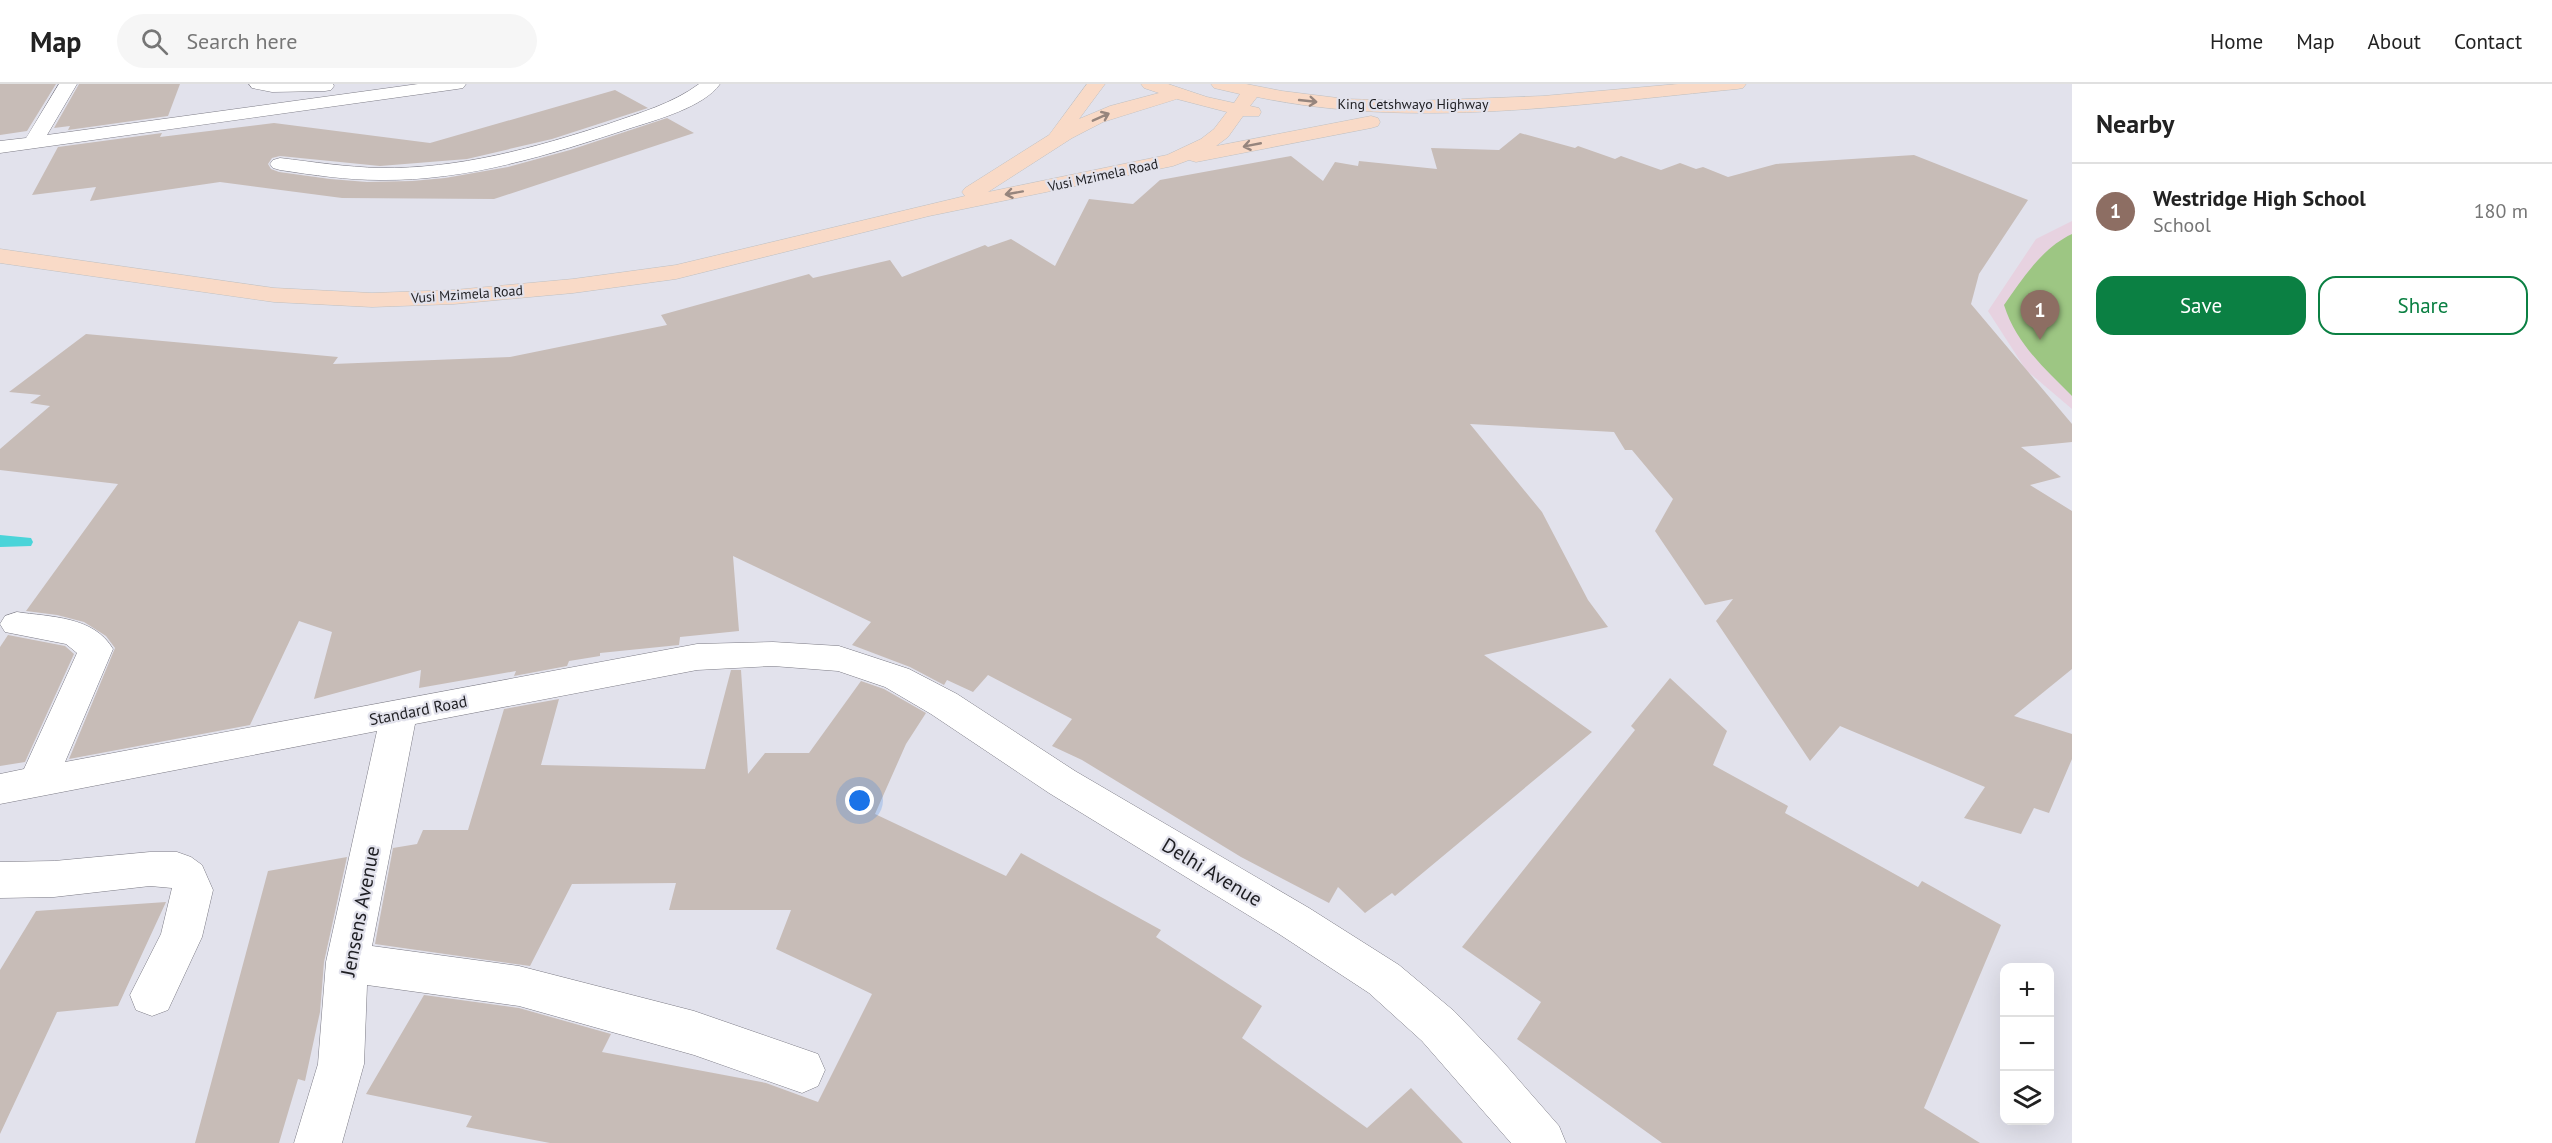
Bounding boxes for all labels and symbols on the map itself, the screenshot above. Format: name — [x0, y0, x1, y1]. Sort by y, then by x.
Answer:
street label: King Cetshwayo Highway — [1337, 95, 1489, 113]
one-way arrow — [1298, 96, 1318, 107]
one-way arrow — [1091, 110, 1109, 122]
one-way arrow — [1243, 140, 1262, 151]
street label: Vusi Mzimela Road — [1045, 155, 1160, 196]
one-way arrow — [1004, 188, 1024, 199]
street label: Vusi Mzimela Road — [409, 281, 524, 307]
pin: 1 — [2020, 290, 2060, 340]
street label: Standard Road — [367, 691, 469, 729]
your location — [845, 786, 874, 815]
street label: Delhi Avenue — [1157, 832, 1267, 912]
street label: Jensens Avenue — [334, 844, 385, 979]

